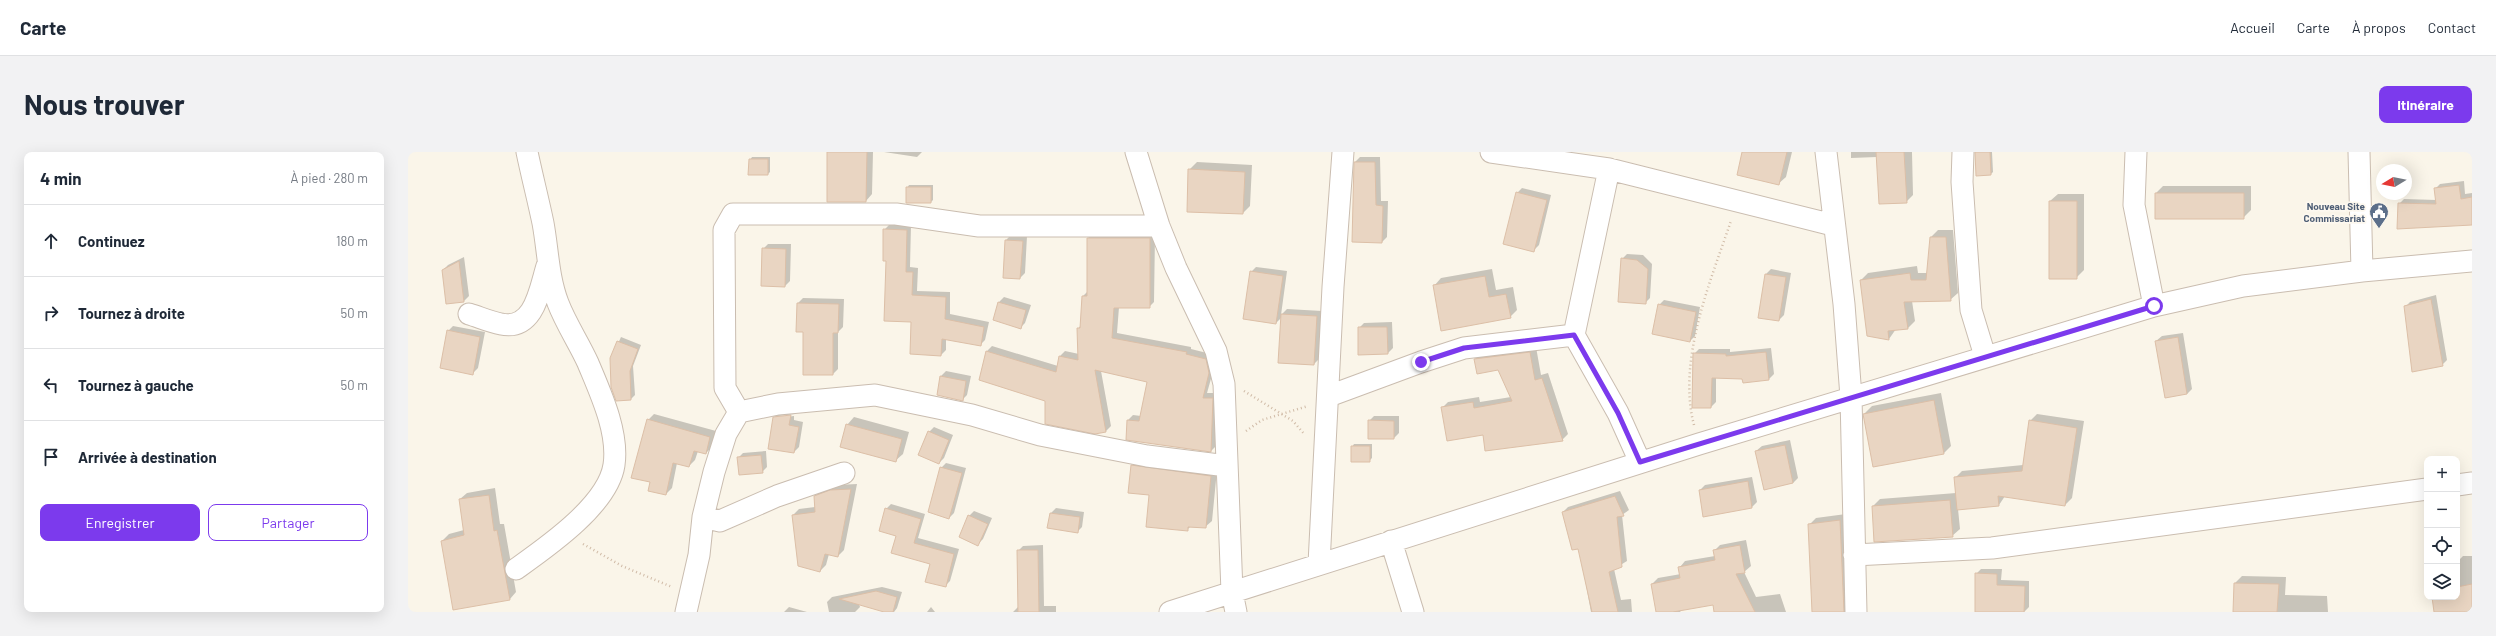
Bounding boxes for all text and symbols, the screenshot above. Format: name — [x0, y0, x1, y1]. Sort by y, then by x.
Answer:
text: Carte — [20, 16, 66, 39]
text: Accueil — [2230, 19, 2275, 36]
text: Carte — [2297, 19, 2330, 36]
text: À propos — [2352, 19, 2406, 36]
text: Contact — [2428, 19, 2476, 36]
button: Itinéraire — [2379, 86, 2472, 123]
text: Nous trouver — [24, 87, 185, 121]
north arrow — [2376, 164, 2412, 200]
text: 4 min — [40, 168, 82, 188]
text: À pied · 280 m — [291, 170, 368, 186]
place label: Nouveau Site Commissariat — [2304, 200, 2366, 224]
public building icon: Nouveau Site Commissariat — [2368, 201, 2390, 229]
icon: ahead — [40, 230, 62, 252]
text: Continuez — [78, 232, 145, 250]
text: 180 m — [336, 233, 368, 249]
route start — [2145, 297, 2163, 315]
icon: right — [40, 302, 62, 324]
text: Tournez à droite — [78, 304, 185, 322]
text: 50 m — [341, 305, 368, 321]
route end — [1412, 353, 1430, 371]
icon: left — [40, 374, 62, 396]
text: Tournez à gauche — [78, 376, 194, 394]
text: 50 m — [341, 377, 368, 393]
icon: arrive — [40, 446, 62, 468]
text: Arrivée à destination — [78, 448, 217, 466]
map controls — [2424, 456, 2460, 600]
button: + — [2424, 456, 2460, 492]
button: − — [2424, 492, 2460, 528]
button: Enregistrer — [40, 504, 200, 541]
button: Partager — [208, 504, 368, 541]
button: locate — [2424, 528, 2460, 564]
button: layers — [2424, 564, 2460, 600]

